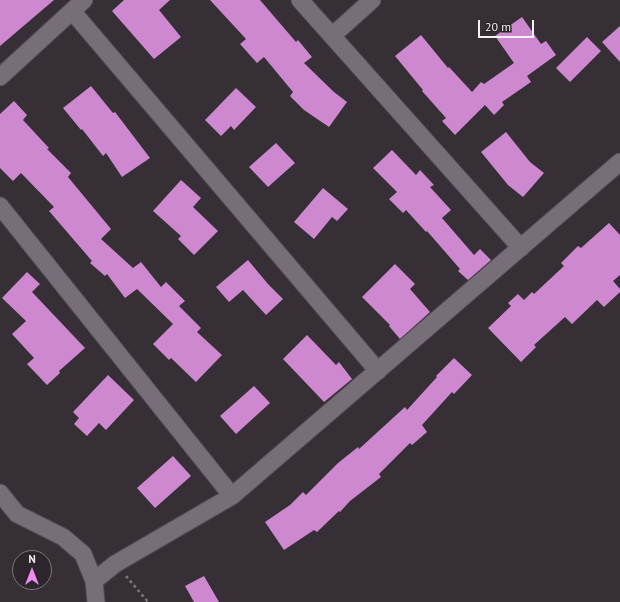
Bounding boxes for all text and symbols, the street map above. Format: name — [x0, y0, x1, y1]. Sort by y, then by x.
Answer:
scale bar — [480, 12, 536, 38]
text: 20 m — [485, 19, 511, 34]
north arrow — [12, 550, 52, 590]
text: N — [28, 552, 36, 566]

